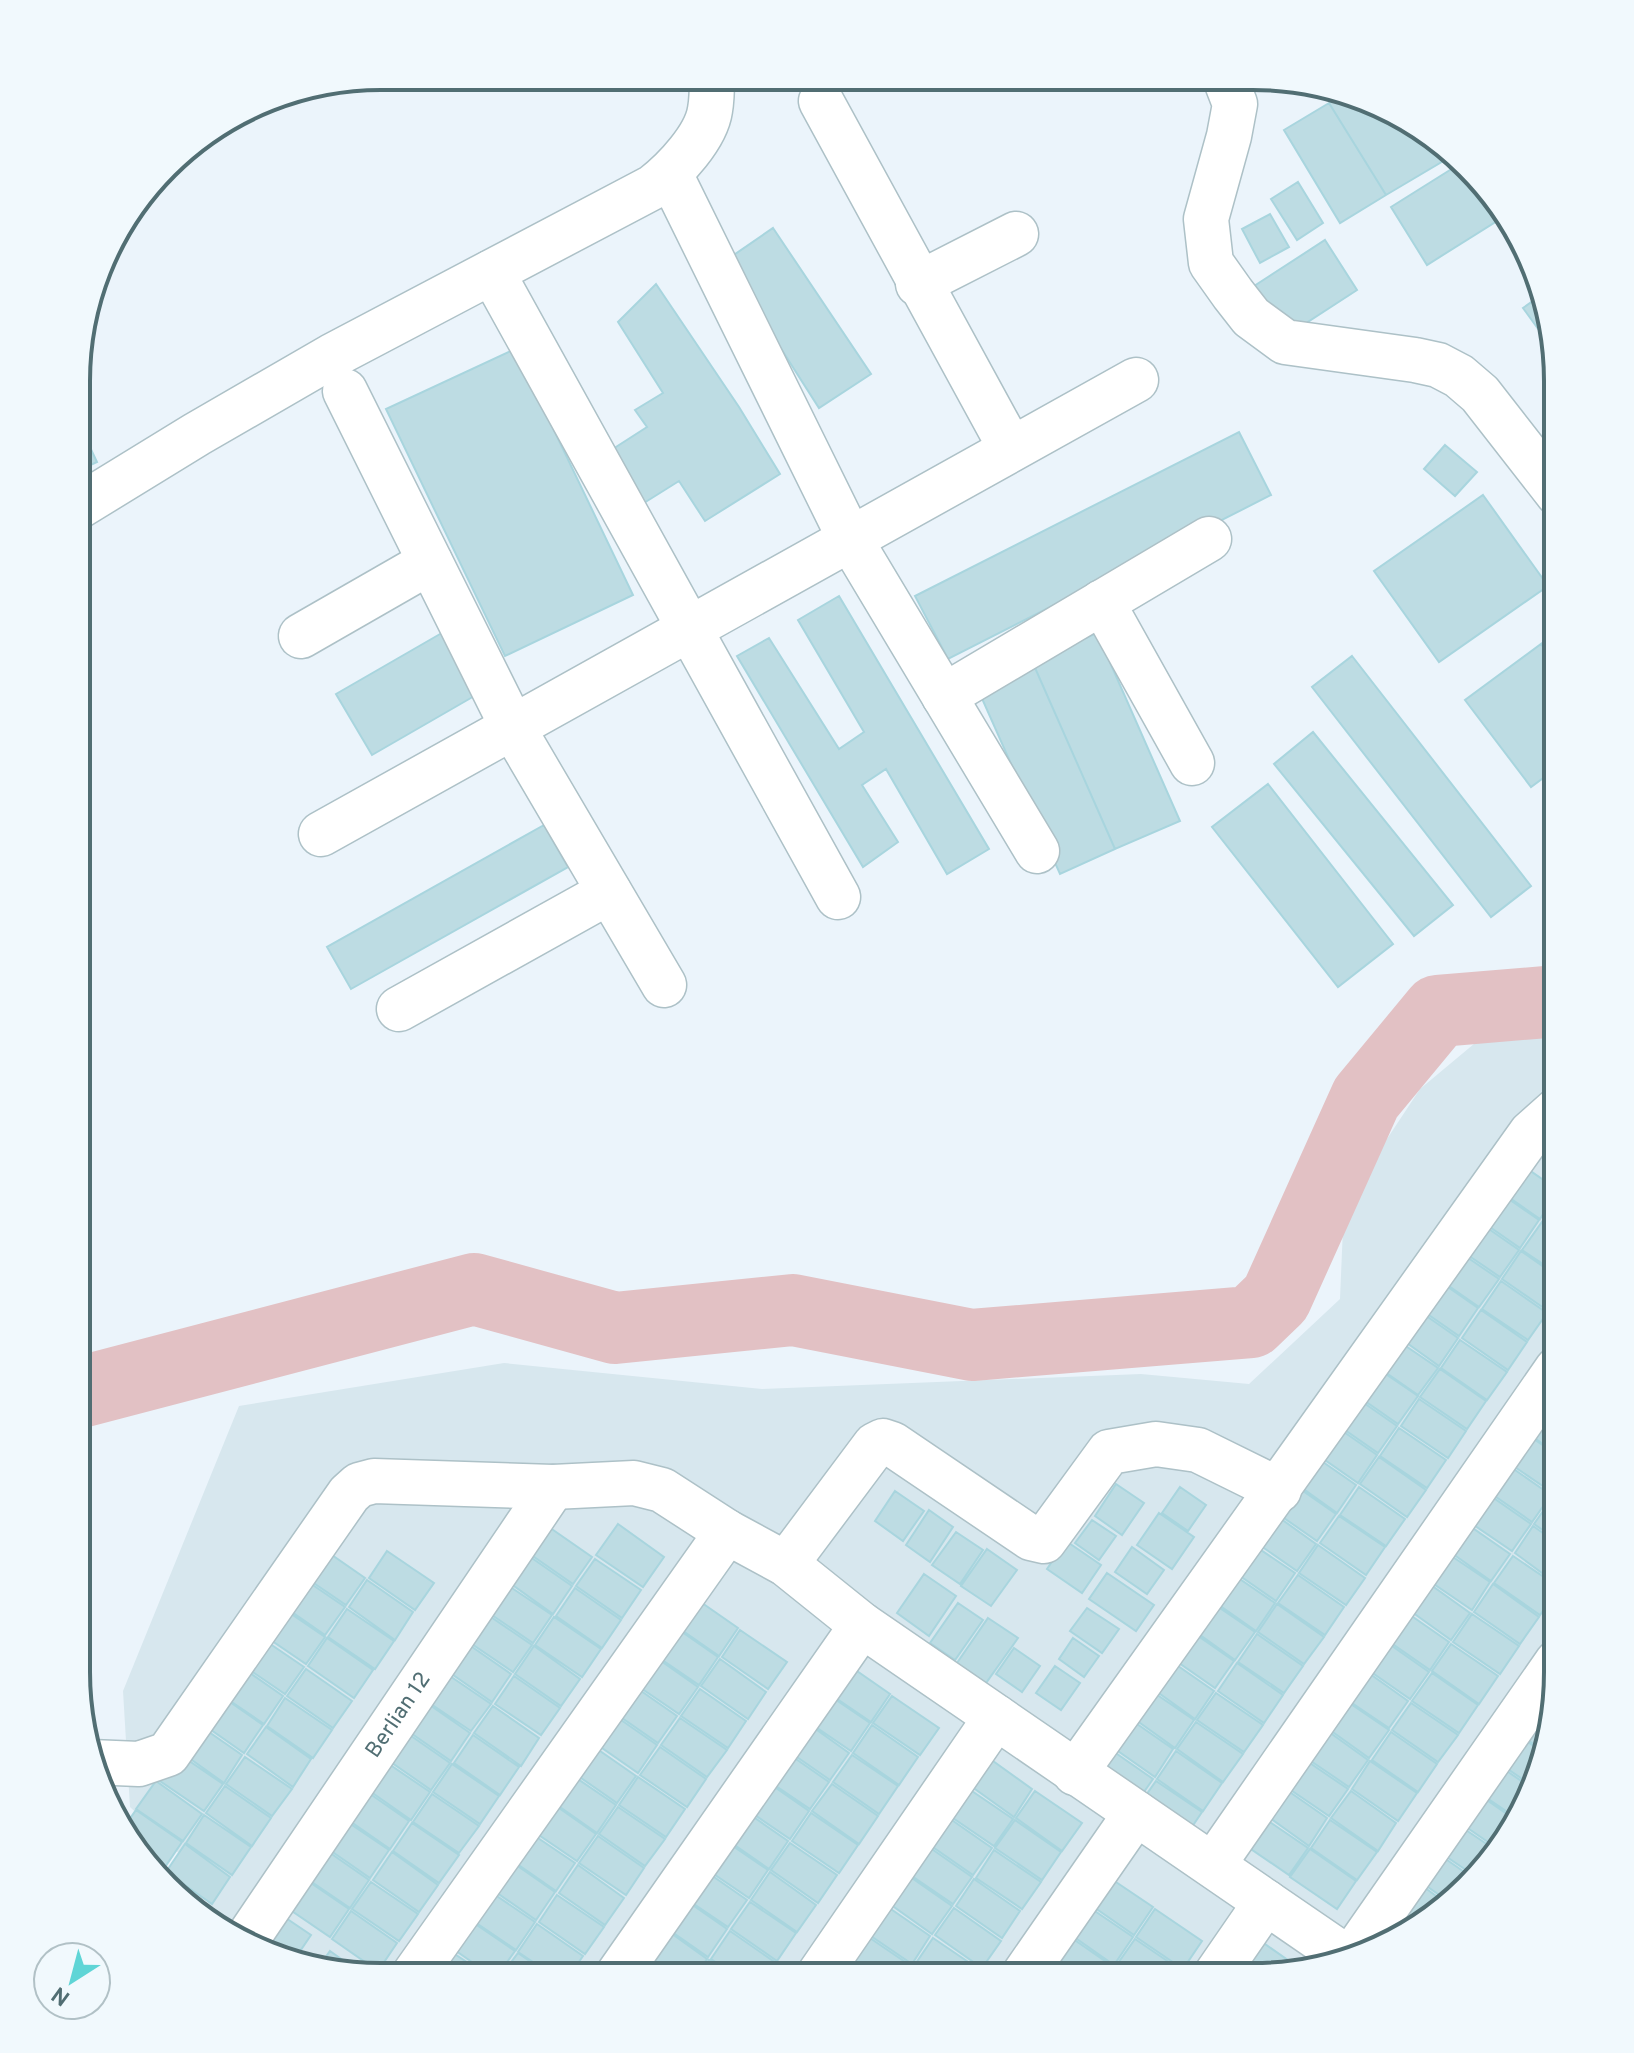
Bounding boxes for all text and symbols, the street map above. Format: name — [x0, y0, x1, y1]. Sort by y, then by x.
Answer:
street label: Berlian 12 — [360, 1667, 437, 1763]
north arrow — [32, 1941, 112, 2021]
text: N — [47, 1980, 76, 2011]

